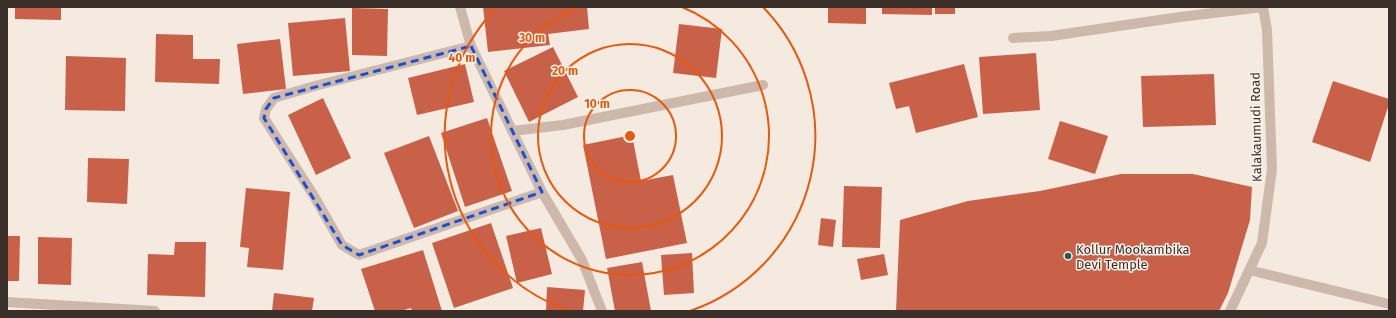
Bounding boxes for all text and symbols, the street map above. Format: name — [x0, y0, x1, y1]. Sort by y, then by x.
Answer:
text: 30 m — [518, 31, 545, 45]
text: 40 m — [449, 51, 475, 65]
text: 20 m — [552, 64, 578, 78]
street label: Kalakaumudi Road — [1248, 72, 1264, 182]
text: 10 m — [584, 97, 610, 111]
centre of rings — [623, 129, 637, 143]
place label: Kollur Mookambika Devi Temple — [1076, 242, 1190, 272]
marker: Kollur Mookambika Devi Temple — [1063, 251, 1073, 261]

